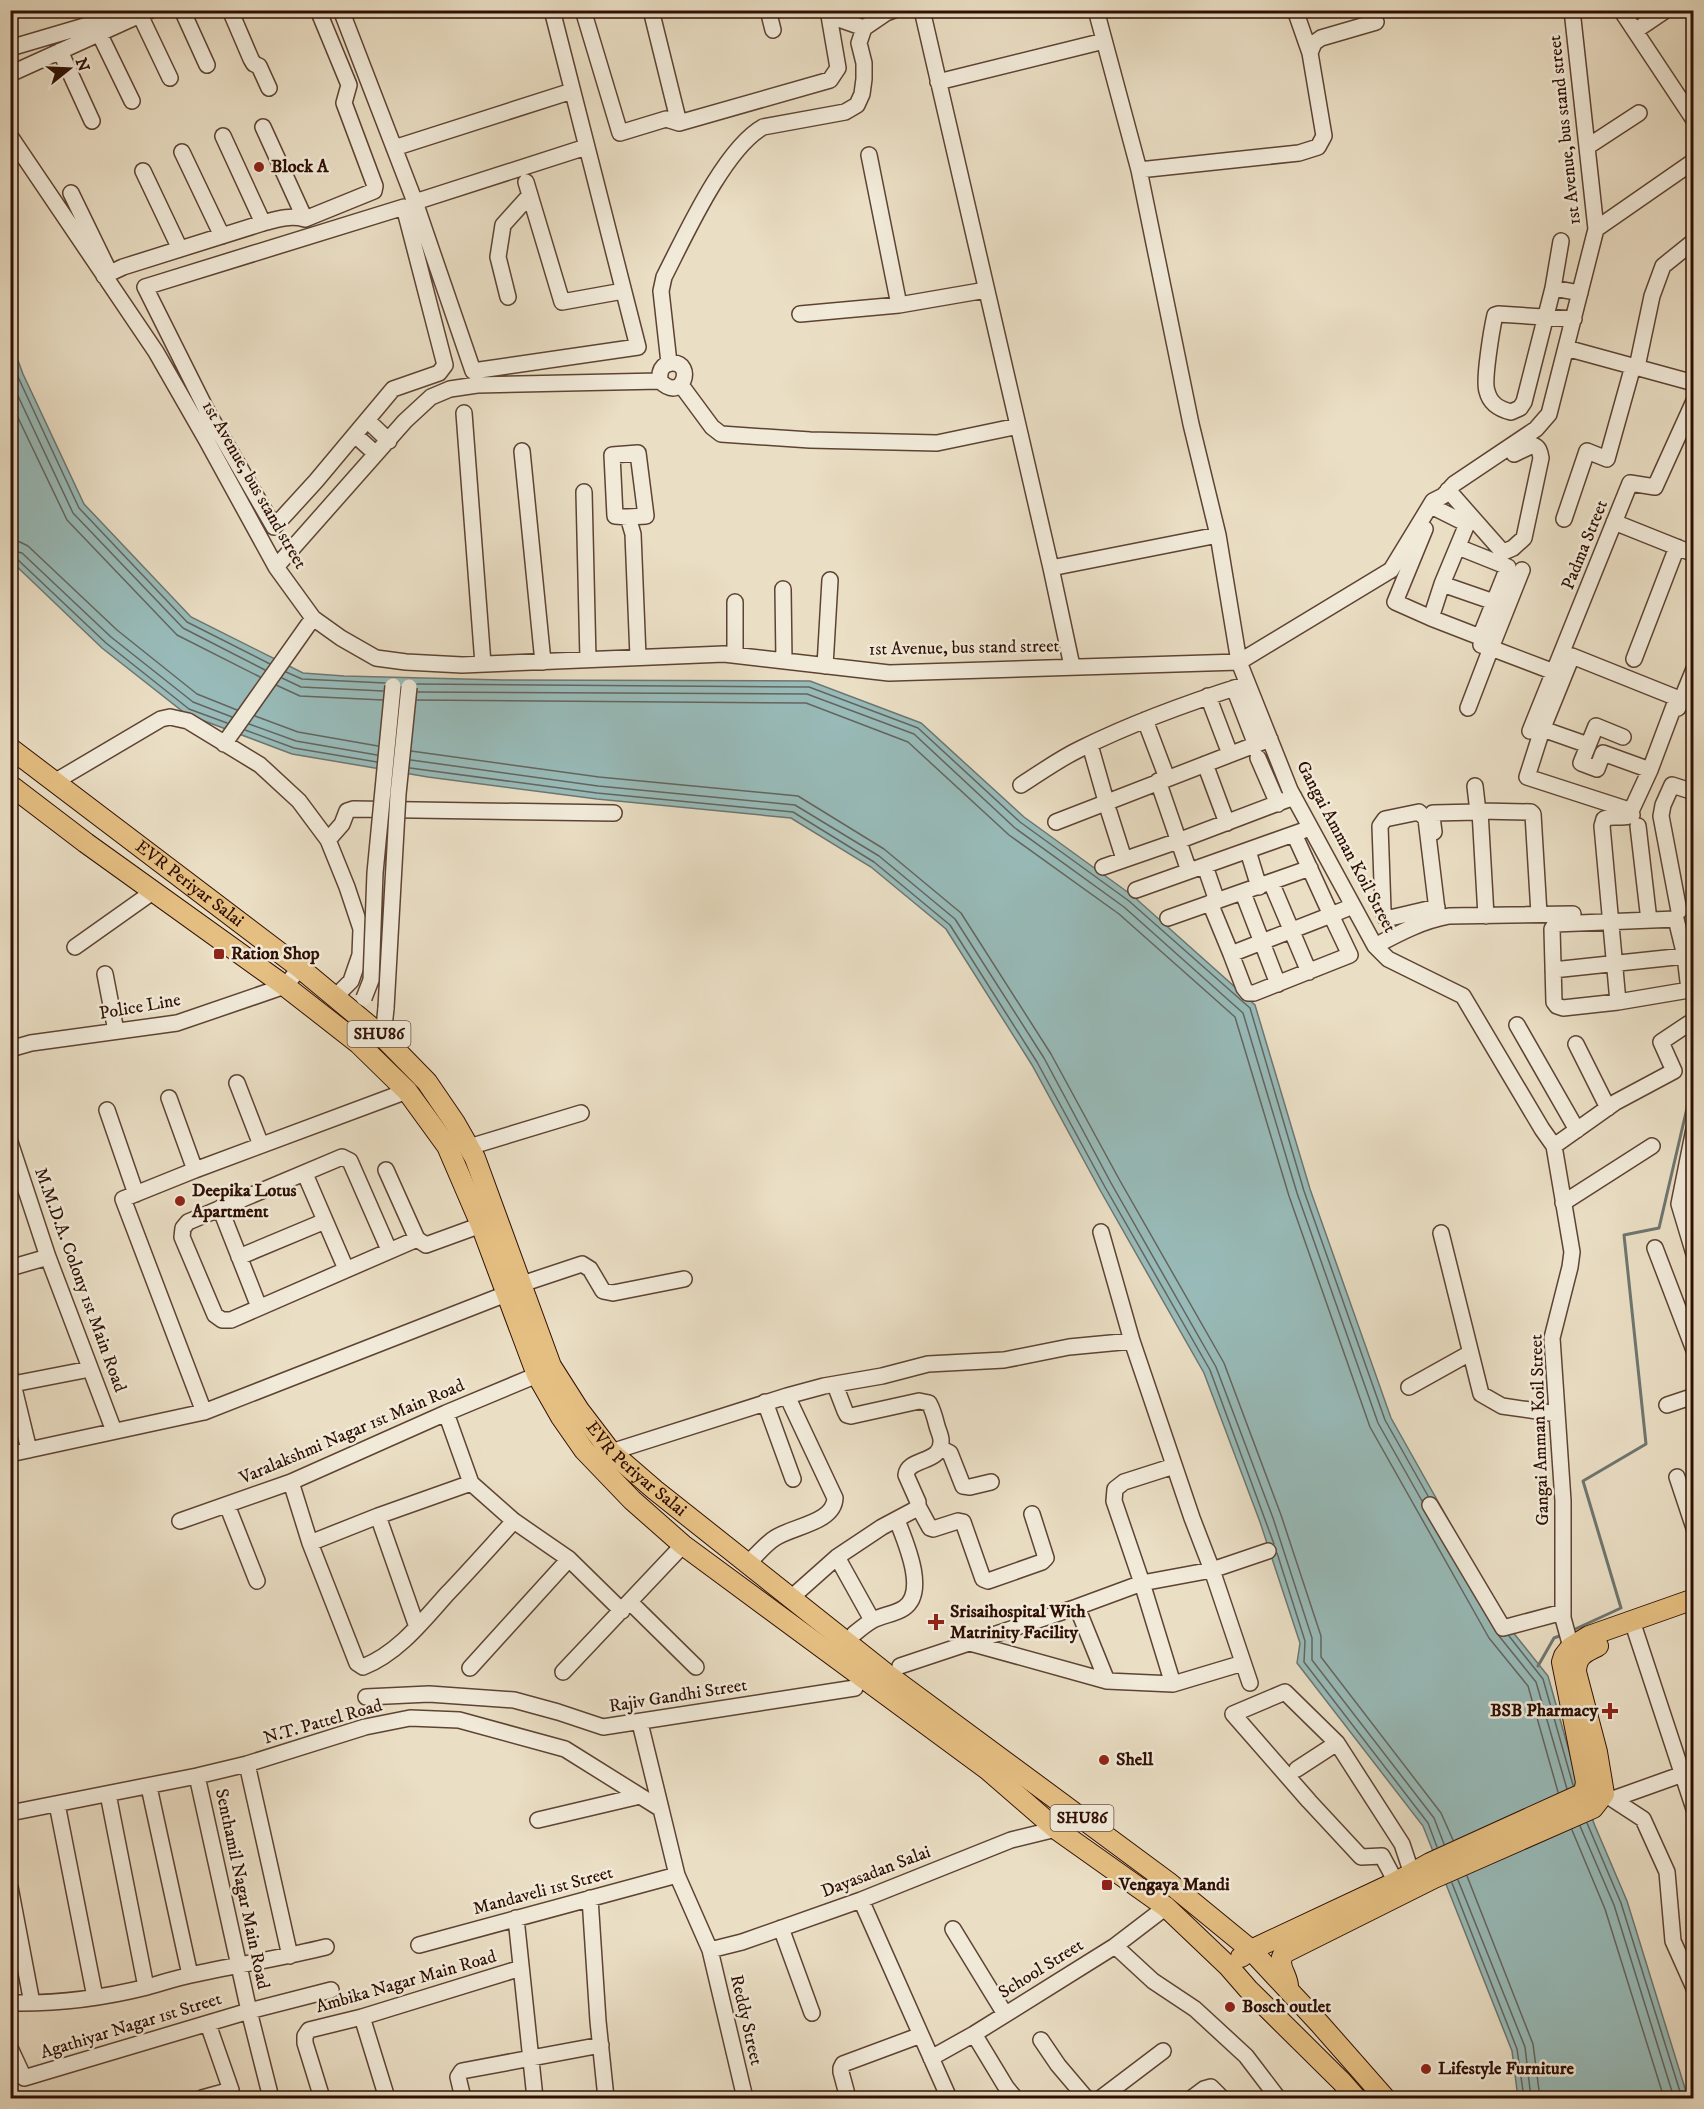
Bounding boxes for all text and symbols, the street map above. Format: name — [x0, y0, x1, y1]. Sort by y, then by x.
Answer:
street label: 1st Avenue, bus stand street — [1544, 34, 1586, 226]
north arrow — [39, 39, 99, 99]
text: N — [71, 55, 94, 74]
place label: Block A — [271, 156, 329, 178]
marker: Block A — [252, 160, 266, 174]
street label: 1st Avenue, bus stand street — [197, 397, 311, 573]
street label: Padma Street — [1557, 497, 1613, 593]
street label: 1st Avenue, bus stand street — [869, 635, 1060, 661]
street label: Gangai Amman Koil Street — [1291, 757, 1401, 937]
street label: EVR Periyar Salai — [131, 836, 248, 932]
place label: Ration Shop — [231, 943, 320, 965]
marker: Ration Shop — [212, 947, 226, 961]
street label: Police Line — [98, 989, 182, 1025]
road number: SHU86 — [348, 1021, 410, 1047]
street label: M.M.D.A. Colony 1st Main Road — [29, 1165, 131, 1395]
place label: Deepika Lotus Apartment — [191, 1180, 297, 1223]
marker: Deepika Lotus Apartment — [173, 1194, 187, 1208]
street label: Gangai Amman Koil Street — [1526, 1334, 1554, 1526]
street label: Varalakshmi Nagar 1st Main Road — [235, 1375, 468, 1490]
street label: EVR Periyar Salai — [581, 1417, 691, 1522]
place label: Srisaihospital With Matrinity Facility — [950, 1601, 1086, 1644]
marker: Srisaihospital With Matrinity Facility — [927, 1613, 945, 1631]
street label: Rajiv Gandhi Street — [607, 1674, 749, 1718]
street label: N.T. Pattel Road — [261, 1695, 385, 1749]
place label: BSB Pharmacy — [1490, 1700, 1598, 1722]
marker: BSB Pharmacy — [1603, 1704, 1617, 1718]
place label: Shell — [1116, 1749, 1154, 1771]
marker: Shell — [1097, 1753, 1111, 1767]
street label: Senthamil Nagar Main Road — [210, 1787, 274, 1991]
road number: SHU86 — [1050, 1805, 1114, 1831]
street label: Dayasadan Salai — [818, 1841, 934, 1903]
street label: Mandaveli 1st Street — [471, 1862, 616, 1920]
place label: Vengaya Mandi — [1118, 1874, 1230, 1896]
marker: Vengaya Mandi — [1100, 1878, 1114, 1892]
street label: School Street — [995, 1934, 1088, 2004]
street label: Ambika Nagar Main Road — [313, 1946, 499, 2018]
street label: Reddy Street — [725, 1973, 767, 2068]
street label: Agathiyar Nagar 1st Street — [38, 1988, 224, 2064]
place label: Bosch outlet — [1242, 1996, 1331, 2018]
marker: Bosch outlet — [1223, 2000, 1237, 2014]
place label: Lifestyle Furniture — [1438, 2058, 1574, 2080]
marker: Lifestyle Furniture — [1419, 2062, 1433, 2076]

